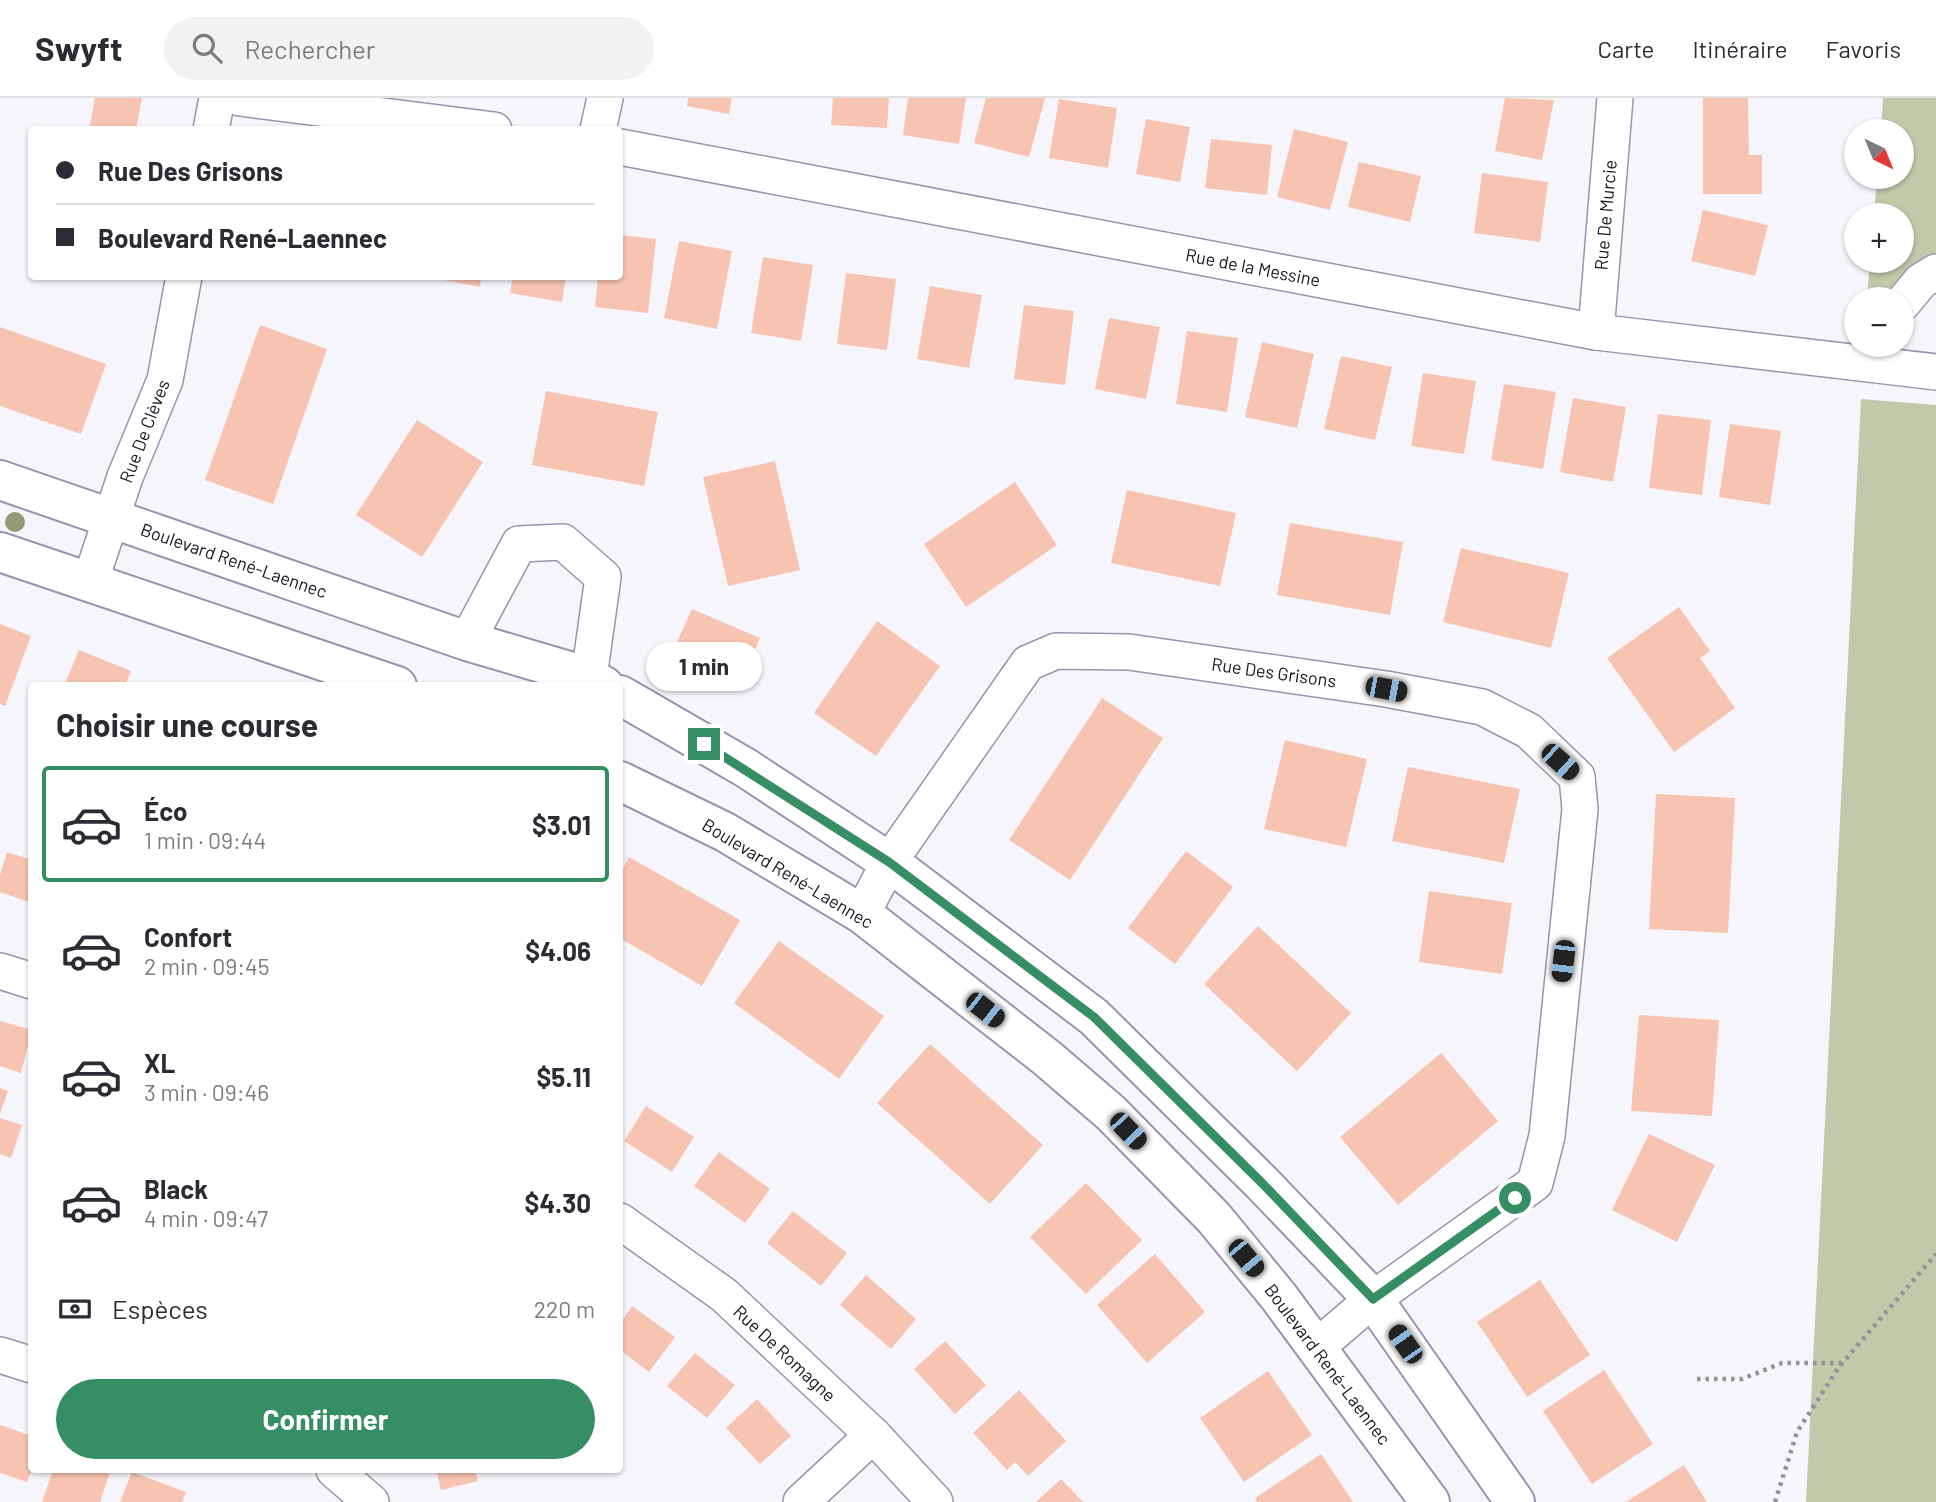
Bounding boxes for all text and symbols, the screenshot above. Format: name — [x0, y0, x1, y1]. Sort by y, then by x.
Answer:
search box — [164, 17, 654, 80]
text: Swyft — [35, 28, 122, 68]
icon: search — [188, 29, 226, 67]
text: Rechercher — [244, 33, 375, 64]
text: Carte — [1598, 34, 1654, 63]
text: Itinéraire — [1692, 34, 1788, 63]
text: Favoris — [1826, 34, 1901, 63]
north arrow — [1844, 119, 1914, 189]
map controls — [1844, 119, 1914, 357]
text: Rue Des Grisons — [98, 155, 283, 186]
street label: Rue De Murcie — [1589, 159, 1621, 271]
button: + — [1844, 203, 1914, 273]
text: Boulevard René-Laennec — [98, 222, 387, 253]
street label: Rue de la Messine — [1184, 243, 1322, 291]
button: − — [1844, 287, 1914, 357]
street label: Rue De Clèves — [114, 376, 174, 486]
street label: Boulevard René-Laennec — [138, 518, 330, 602]
callout: 1 min — [646, 642, 762, 692]
text: 1 min — [679, 652, 729, 680]
street label: Rue Des Grisons — [1210, 652, 1338, 692]
car — [1364, 675, 1409, 703]
text: Choisir une course — [56, 705, 318, 743]
route end — [688, 728, 720, 760]
car — [1538, 740, 1583, 784]
icon: car — [60, 793, 123, 856]
text: Éco — [144, 795, 187, 826]
text: $3.01 — [532, 809, 591, 840]
street label: Boulevard René-Laennec — [698, 813, 878, 933]
text: 1 min · 09:44 — [144, 826, 266, 854]
icon: car — [60, 919, 123, 982]
text: Confort — [144, 921, 232, 952]
text: $4.06 — [525, 935, 591, 966]
car — [1551, 939, 1576, 983]
text: 2 min · 09:45 — [144, 952, 270, 980]
car — [962, 989, 1009, 1031]
icon: car — [60, 1045, 123, 1108]
text: XL — [144, 1047, 175, 1078]
text: $5.11 — [537, 1061, 591, 1092]
text: 3 min · 09:46 — [144, 1078, 269, 1106]
car — [1106, 1109, 1151, 1153]
icon: car — [60, 1171, 123, 1234]
text: Black — [144, 1173, 208, 1204]
route start — [1499, 1182, 1531, 1214]
text: $4.30 — [525, 1187, 591, 1218]
text: 4 min · 09:47 — [144, 1204, 268, 1232]
car — [1225, 1235, 1268, 1281]
street label: Boulevard René-Laennec — [1260, 1279, 1396, 1449]
icon: cash — [56, 1290, 94, 1328]
text: Espèces — [112, 1293, 208, 1324]
text: 220 m — [534, 1295, 595, 1323]
street label: Rue De Romagne — [729, 1300, 841, 1406]
car — [1385, 1321, 1426, 1367]
button: Confirmer — [56, 1379, 595, 1459]

